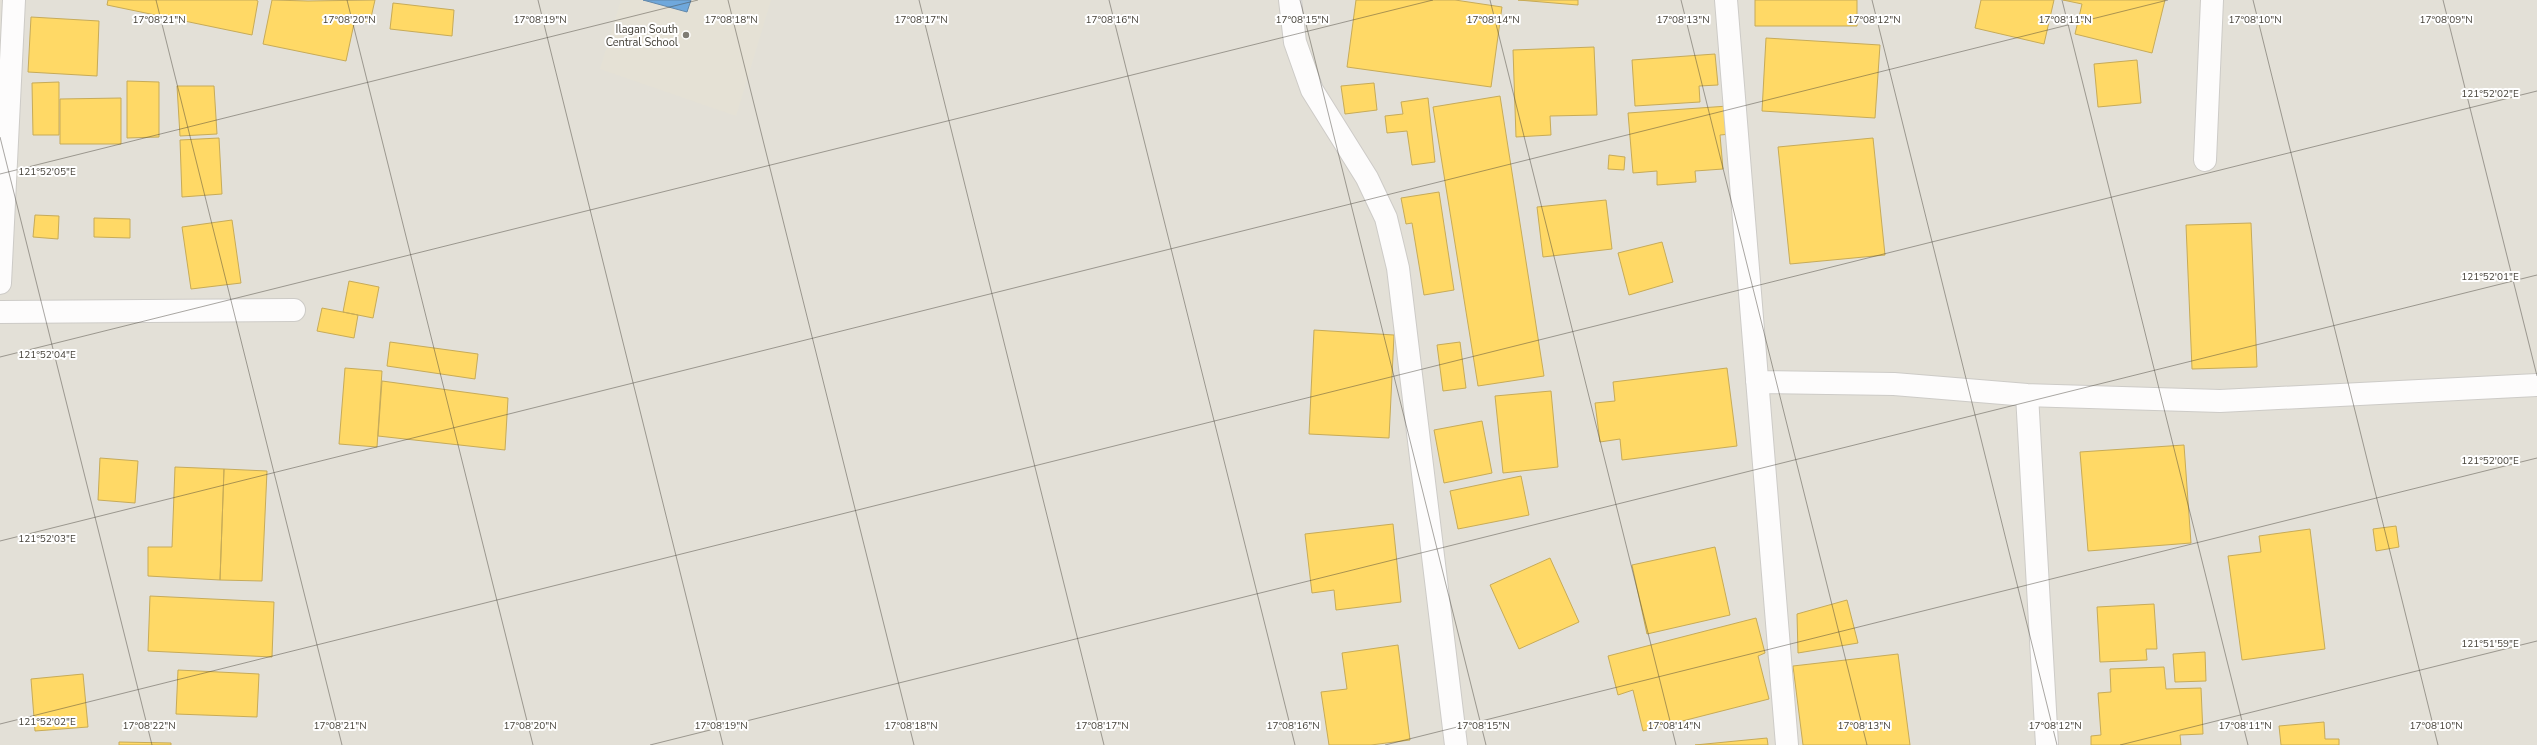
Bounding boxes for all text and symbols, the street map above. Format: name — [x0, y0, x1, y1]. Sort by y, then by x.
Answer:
text: 17°08'21"N — [132, 13, 186, 27]
text: 17°08'20"N — [322, 13, 376, 27]
text: 17°08'19"N — [513, 13, 567, 27]
text: 17°08'18"N — [704, 13, 758, 27]
text: 17°08'17"N — [894, 13, 948, 27]
text: 17°08'16"N — [1085, 13, 1139, 27]
text: 17°08'15"N — [1275, 13, 1329, 27]
text: 17°08'14"N — [1466, 13, 1520, 27]
text: 17°08'13"N — [1656, 13, 1710, 27]
text: 17°08'12"N — [1847, 13, 1901, 27]
text: 17°08'11"N — [2038, 13, 2092, 27]
text: 17°08'10"N — [2228, 13, 2282, 27]
text: 17°08'09"N — [2419, 13, 2473, 27]
place label: Ilagan South Central School — [606, 22, 679, 50]
marker: Ilagan South Central School — [681, 30, 691, 40]
text: 121°52'02"E — [2461, 87, 2519, 101]
text: 121°52'05"E — [18, 165, 76, 179]
text: 121°52'01"E — [2461, 270, 2519, 284]
text: 121°52'04"E — [18, 348, 76, 362]
text: 121°52'00"E — [2461, 454, 2519, 468]
text: 121°52'03"E — [18, 532, 76, 546]
text: 121°51'59"E — [2461, 637, 2519, 651]
text: 121°52'02"E — [18, 715, 76, 729]
text: 17°08'22"N — [122, 719, 176, 733]
text: 17°08'21"N — [313, 719, 367, 733]
text: 17°08'20"N — [503, 719, 557, 733]
text: 17°08'19"N — [694, 719, 748, 733]
text: 17°08'18"N — [884, 719, 938, 733]
text: 17°08'17"N — [1075, 719, 1129, 733]
text: 17°08'16"N — [1266, 719, 1320, 733]
text: 17°08'15"N — [1456, 719, 1510, 733]
text: 17°08'14"N — [1647, 719, 1701, 733]
text: 17°08'13"N — [1837, 719, 1891, 733]
text: 17°08'12"N — [2028, 719, 2082, 733]
text: 17°08'11"N — [2218, 719, 2272, 733]
text: 17°08'10"N — [2409, 719, 2463, 733]

